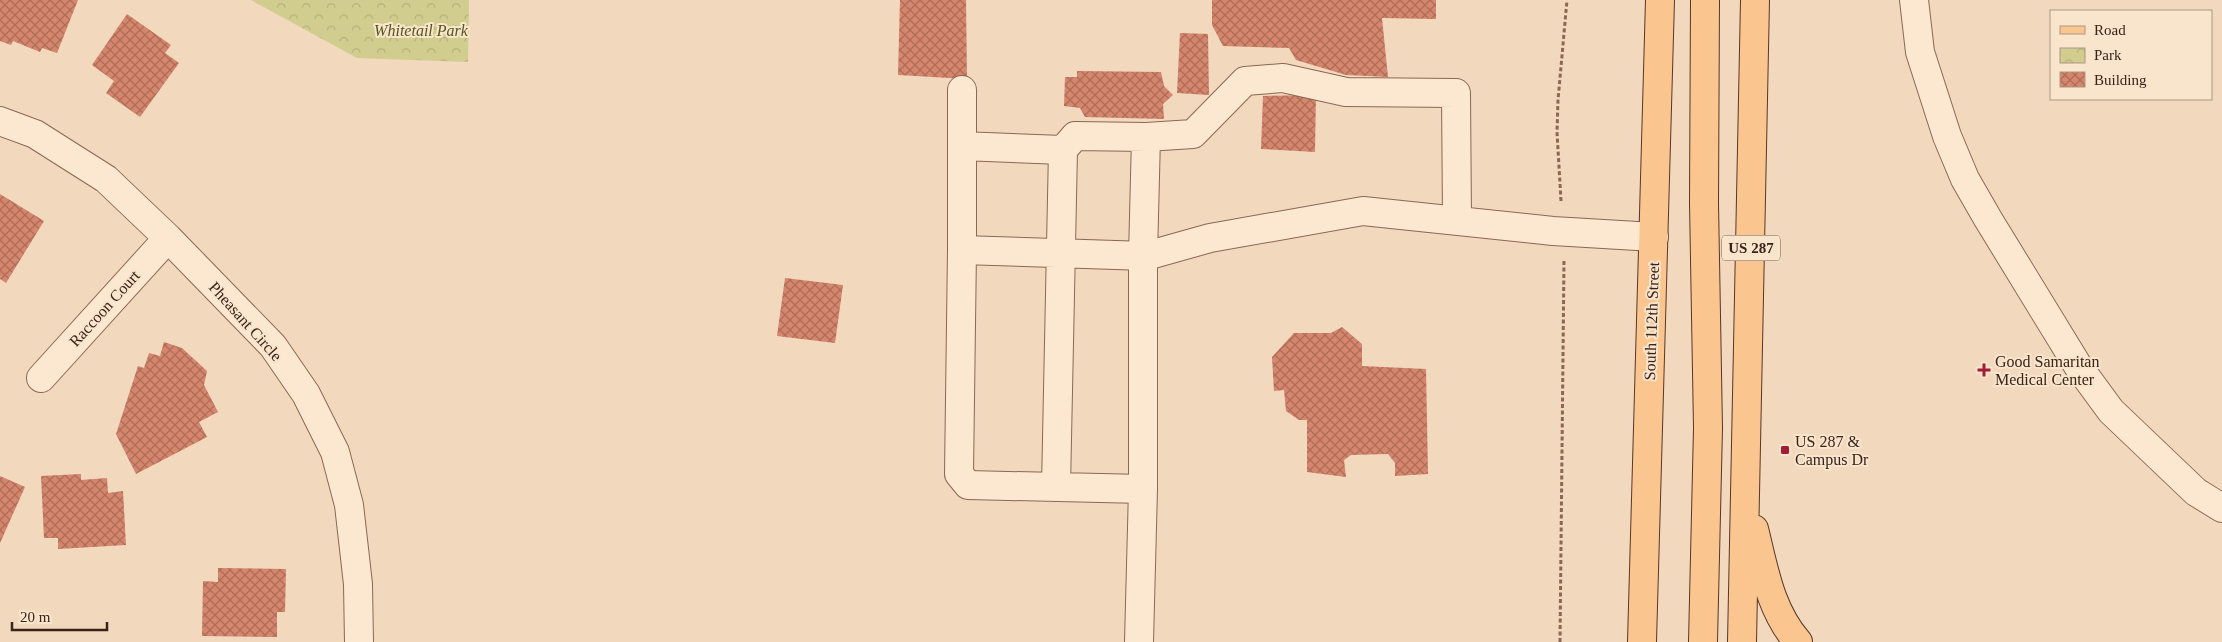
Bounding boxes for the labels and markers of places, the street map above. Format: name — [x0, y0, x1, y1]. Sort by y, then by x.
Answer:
place label: Good Samaritan Medical Center — [1995, 353, 2099, 388]
marker: Good Samaritan Medical Center — [1977, 363, 1991, 377]
place label: US 287 & Campus Dr — [1795, 433, 1869, 469]
marker: US 287 & Campus Dr — [1779, 444, 1791, 456]

